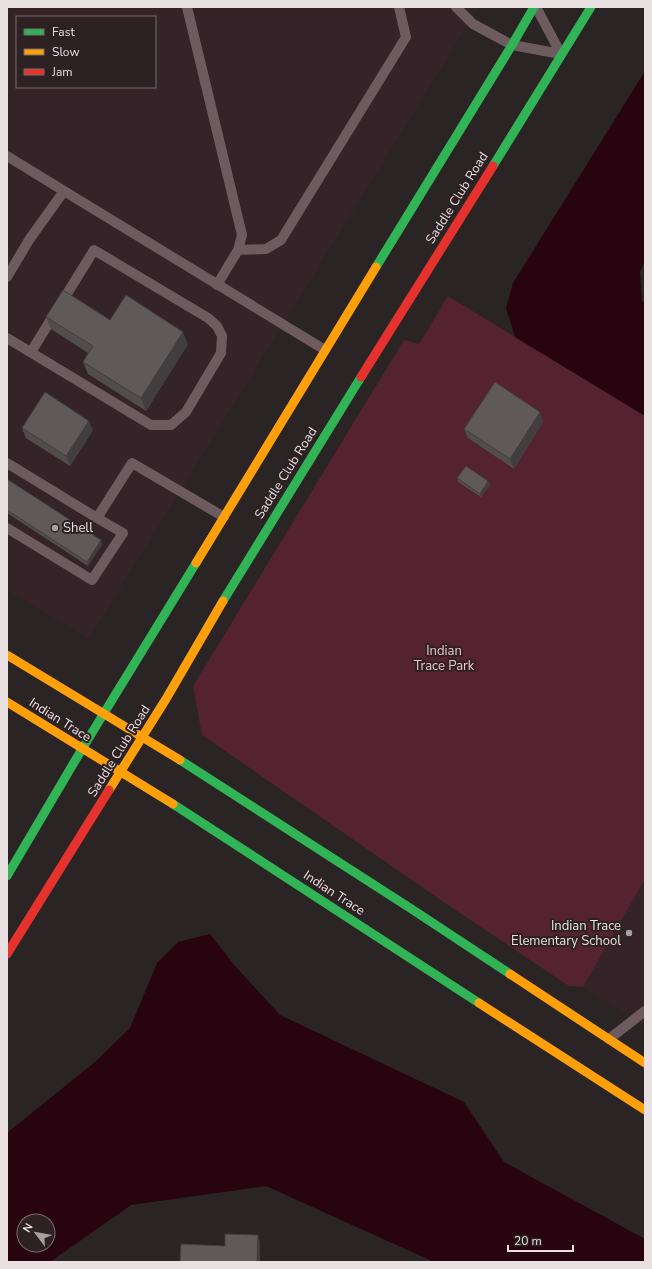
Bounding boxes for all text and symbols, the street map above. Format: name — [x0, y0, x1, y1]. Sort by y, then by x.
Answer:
legend — [16, 16, 156, 88]
text: Fast — [52, 24, 75, 40]
text: Slow — [52, 44, 80, 60]
text: Jam — [51, 64, 73, 80]
street label: Saddle Club Road — [422, 149, 492, 247]
street label: Saddle Club Road — [251, 424, 321, 522]
place label: Shell — [63, 519, 93, 537]
marker: Shell — [50, 523, 60, 533]
park label: Indian Trace Park — [414, 642, 475, 675]
street label: Indian Trace — [26, 694, 95, 746]
street label: Saddle Club Road — [84, 702, 154, 800]
street label: Indian Trace — [300, 866, 368, 920]
place label: Indian Trace Elementary School — [511, 917, 621, 950]
marker: Indian Trace Elementary School — [624, 928, 634, 938]
north arrow — [16, 1213, 56, 1253]
text: N — [19, 1220, 36, 1235]
scale bar — [508, 1227, 573, 1253]
text: 20 m — [514, 1233, 542, 1249]

